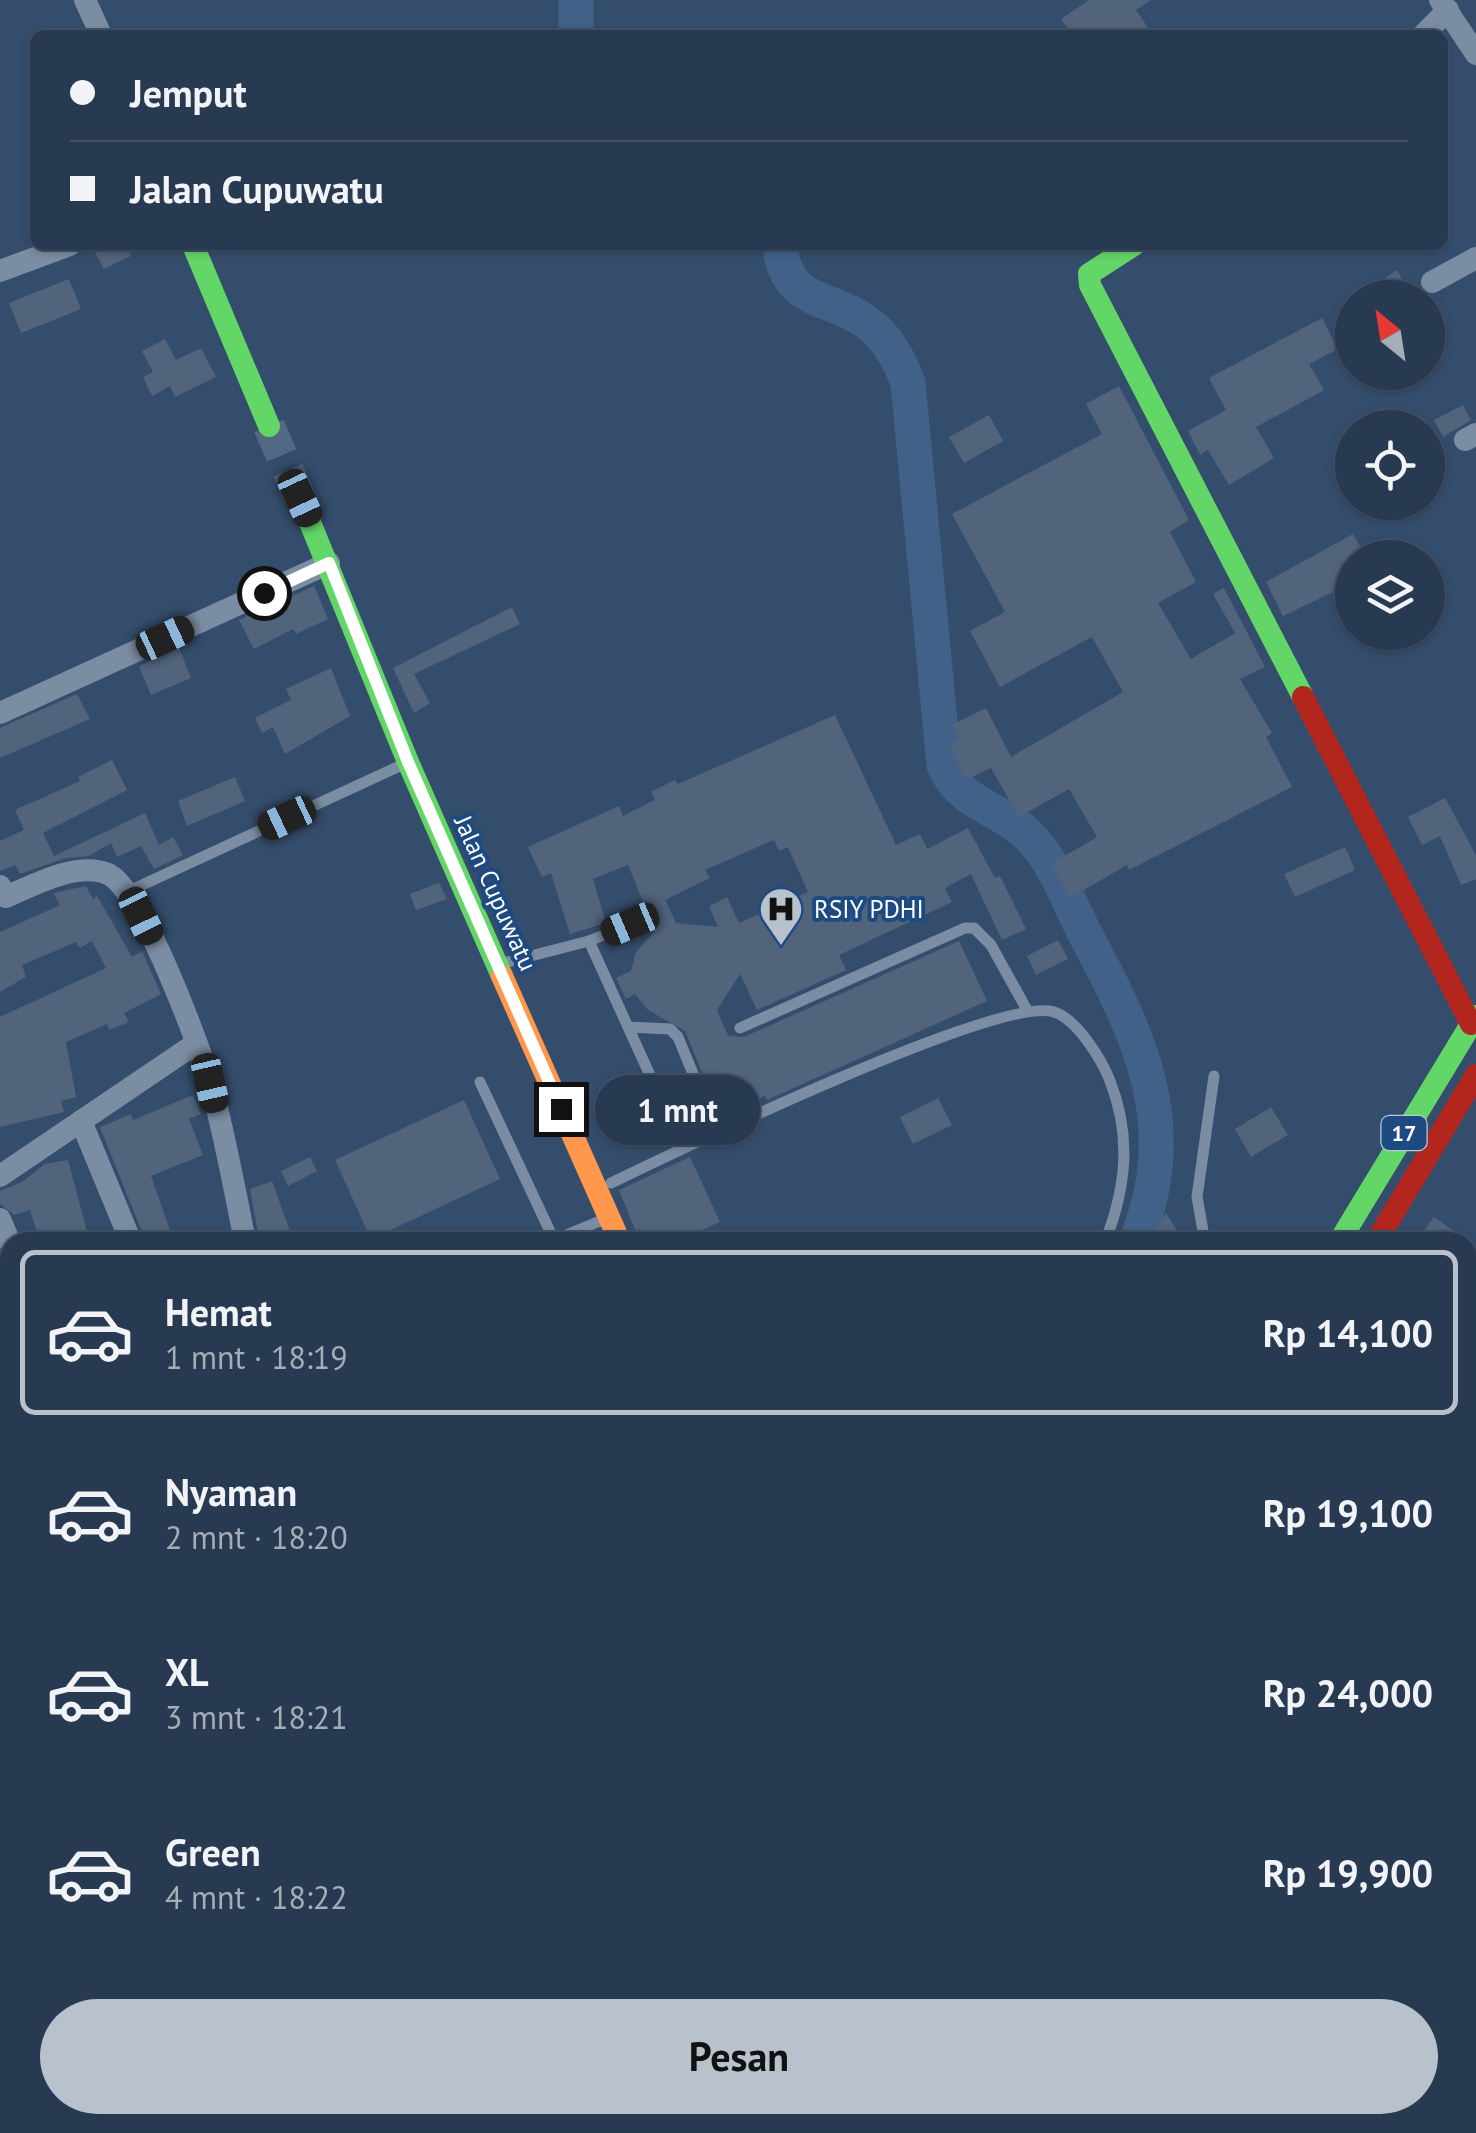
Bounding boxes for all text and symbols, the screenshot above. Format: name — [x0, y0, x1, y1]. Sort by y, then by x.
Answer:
text: Jemput — [130, 68, 247, 117]
text: Jalan Cupuwatu — [130, 164, 384, 213]
north arrow — [1335, 280, 1445, 390]
map controls — [1335, 280, 1445, 650]
button: locate — [1335, 410, 1445, 520]
car — [274, 464, 326, 532]
button: layers — [1335, 540, 1445, 650]
route start — [242, 571, 287, 616]
car — [131, 612, 199, 664]
car — [253, 792, 321, 844]
street label: Jalan Cupuwatu — [447, 809, 545, 976]
car — [114, 882, 168, 950]
hospital icon: RSIY PDHI — [758, 886, 804, 947]
place label: RSIY PDHI — [814, 893, 924, 925]
car — [597, 898, 663, 950]
car — [189, 1050, 231, 1116]
callout: 1 mnt — [596, 1074, 761, 1144]
route end — [539, 1087, 584, 1132]
text: 1 mnt — [637, 1089, 718, 1131]
road number: 17 — [1382, 1116, 1426, 1150]
text: Hemat — [165, 1287, 272, 1336]
icon: car — [45, 1288, 135, 1378]
text: Rp 14,100 — [1263, 1308, 1433, 1357]
text: 1 mnt · 18:19 — [165, 1336, 348, 1378]
text: Nyaman — [165, 1467, 297, 1516]
icon: car — [45, 1468, 135, 1558]
text: Rp 19,100 — [1263, 1488, 1433, 1537]
text: 2 mnt · 18:20 — [165, 1516, 348, 1558]
text: XL — [165, 1647, 209, 1696]
icon: car — [45, 1648, 135, 1738]
text: Rp 24,000 — [1263, 1668, 1433, 1717]
text: 3 mnt · 18:21 — [165, 1696, 348, 1738]
text: Green — [165, 1827, 261, 1876]
icon: car — [45, 1828, 135, 1918]
text: Rp 19,900 — [1263, 1848, 1433, 1897]
text: 4 mnt · 18:22 — [165, 1876, 348, 1918]
button: Pesan — [40, 1999, 1438, 2114]

